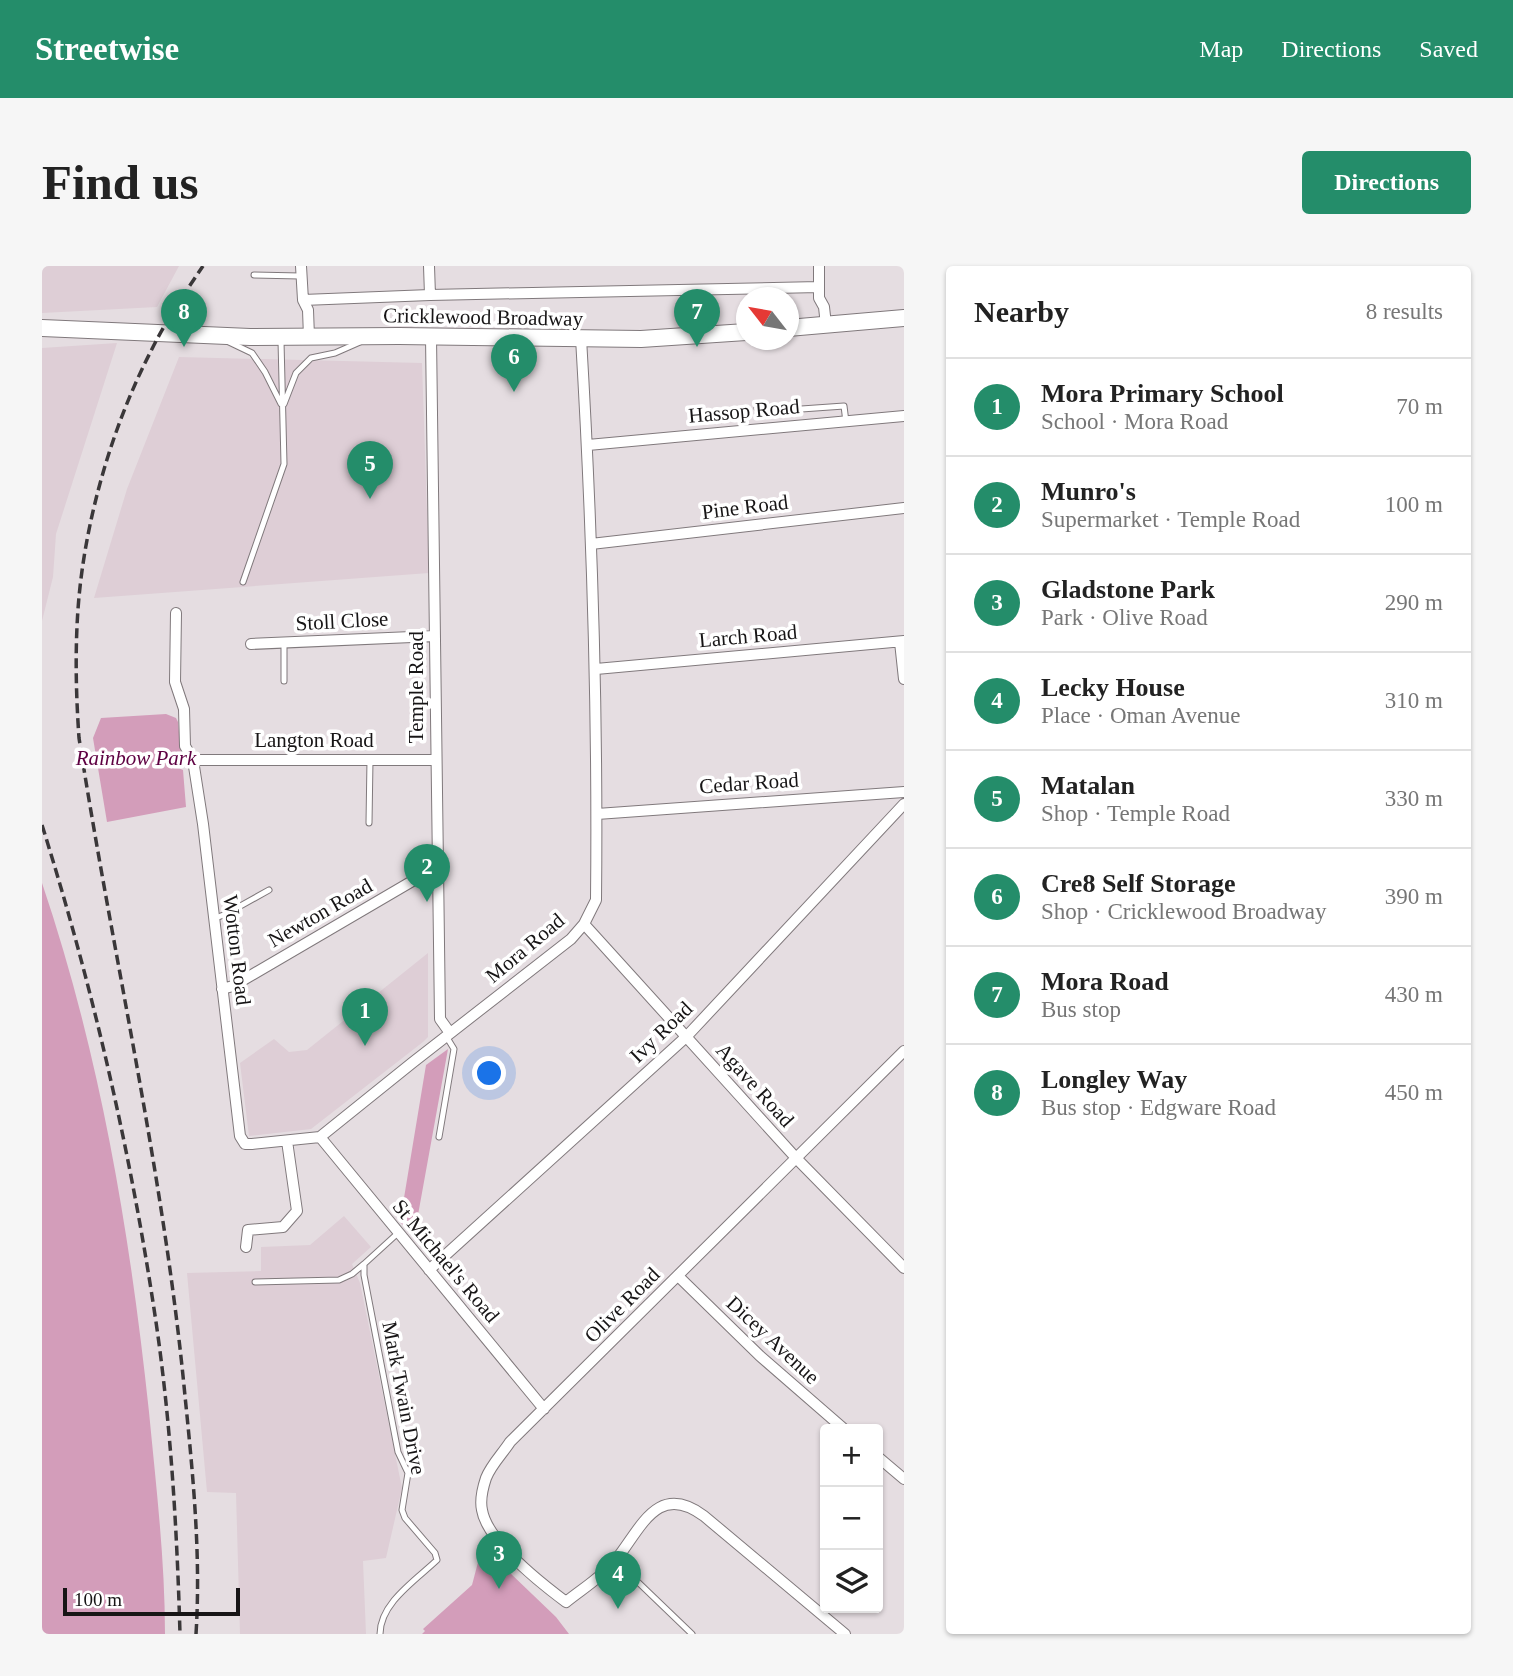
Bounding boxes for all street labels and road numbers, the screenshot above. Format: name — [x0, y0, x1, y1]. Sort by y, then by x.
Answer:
street label: Cricklewood Broadway — [383, 303, 584, 331]
street label: Hassop Road — [687, 394, 801, 428]
street label: Pine Road — [700, 490, 790, 524]
street label: Stoll Close — [295, 607, 389, 635]
street label: Larch Road — [698, 620, 799, 652]
street label: Temple Road — [404, 630, 428, 743]
street label: Langton Road — [254, 728, 374, 752]
street label: Cedar Road — [698, 768, 800, 798]
street label: Newton Road — [264, 873, 377, 952]
street label: Wotton Road — [218, 894, 256, 1007]
street label: Mora Road — [481, 908, 570, 988]
street label: Ivy Road — [625, 996, 698, 1068]
street label: Agave Road — [711, 1038, 799, 1132]
street label: St Michael's Road — [388, 1195, 505, 1328]
street label: Olive Road — [579, 1262, 665, 1348]
street label: Dicey Avenue — [722, 1291, 824, 1389]
street label: Mark Twain Drive — [377, 1319, 431, 1477]

